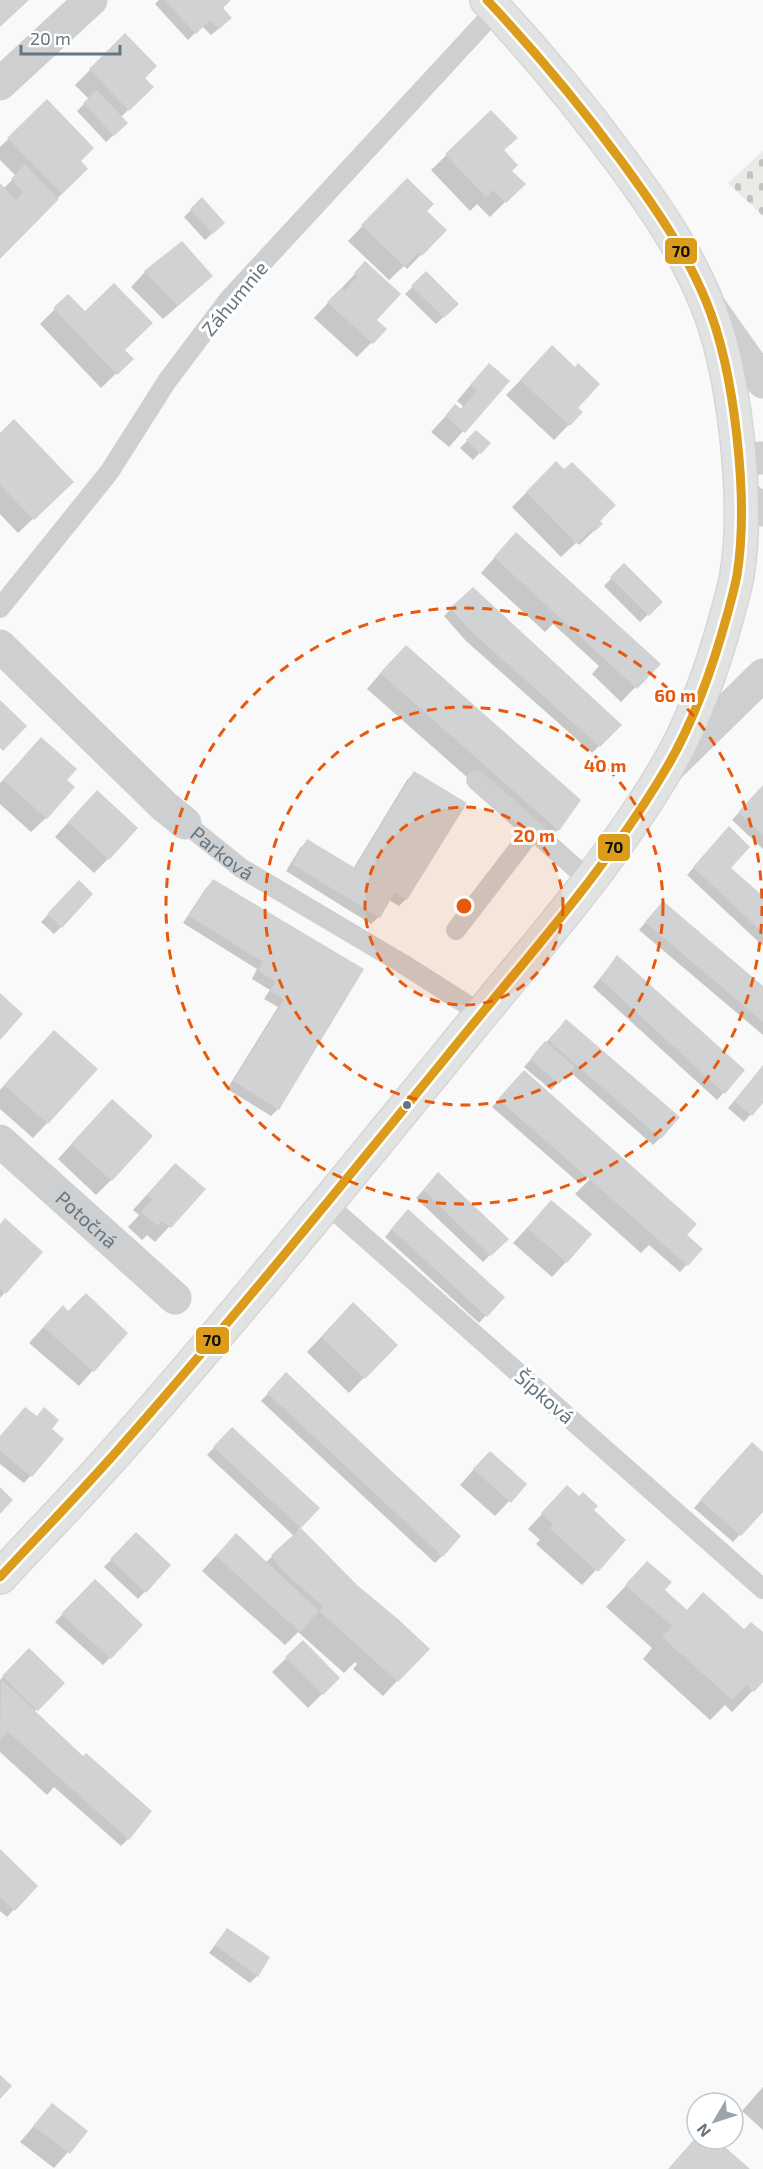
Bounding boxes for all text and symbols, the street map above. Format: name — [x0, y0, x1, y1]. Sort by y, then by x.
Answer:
scale bar — [21, 18, 120, 56]
text: 20 m — [30, 27, 71, 49]
line badge: 70 — [664, 237, 698, 265]
text: 70 — [672, 241, 690, 260]
street label: Záhumnie — [196, 256, 272, 340]
text: 60 m — [654, 684, 696, 706]
text: 40 m — [584, 754, 626, 776]
street label: Parková — [186, 821, 258, 885]
text: 20 m — [513, 824, 555, 846]
line badge: 70 — [597, 833, 631, 862]
text: 70 — [605, 837, 623, 856]
centre of rings — [454, 896, 474, 916]
unlabelled marker — [401, 1099, 413, 1111]
street label: Potočná — [51, 1185, 123, 1253]
line badge: 70 — [195, 1326, 230, 1355]
text: 70 — [203, 1330, 221, 1349]
street label: Šípková — [511, 1364, 579, 1428]
north arrow — [685, 2091, 745, 2151]
text: N — [692, 2120, 714, 2141]

